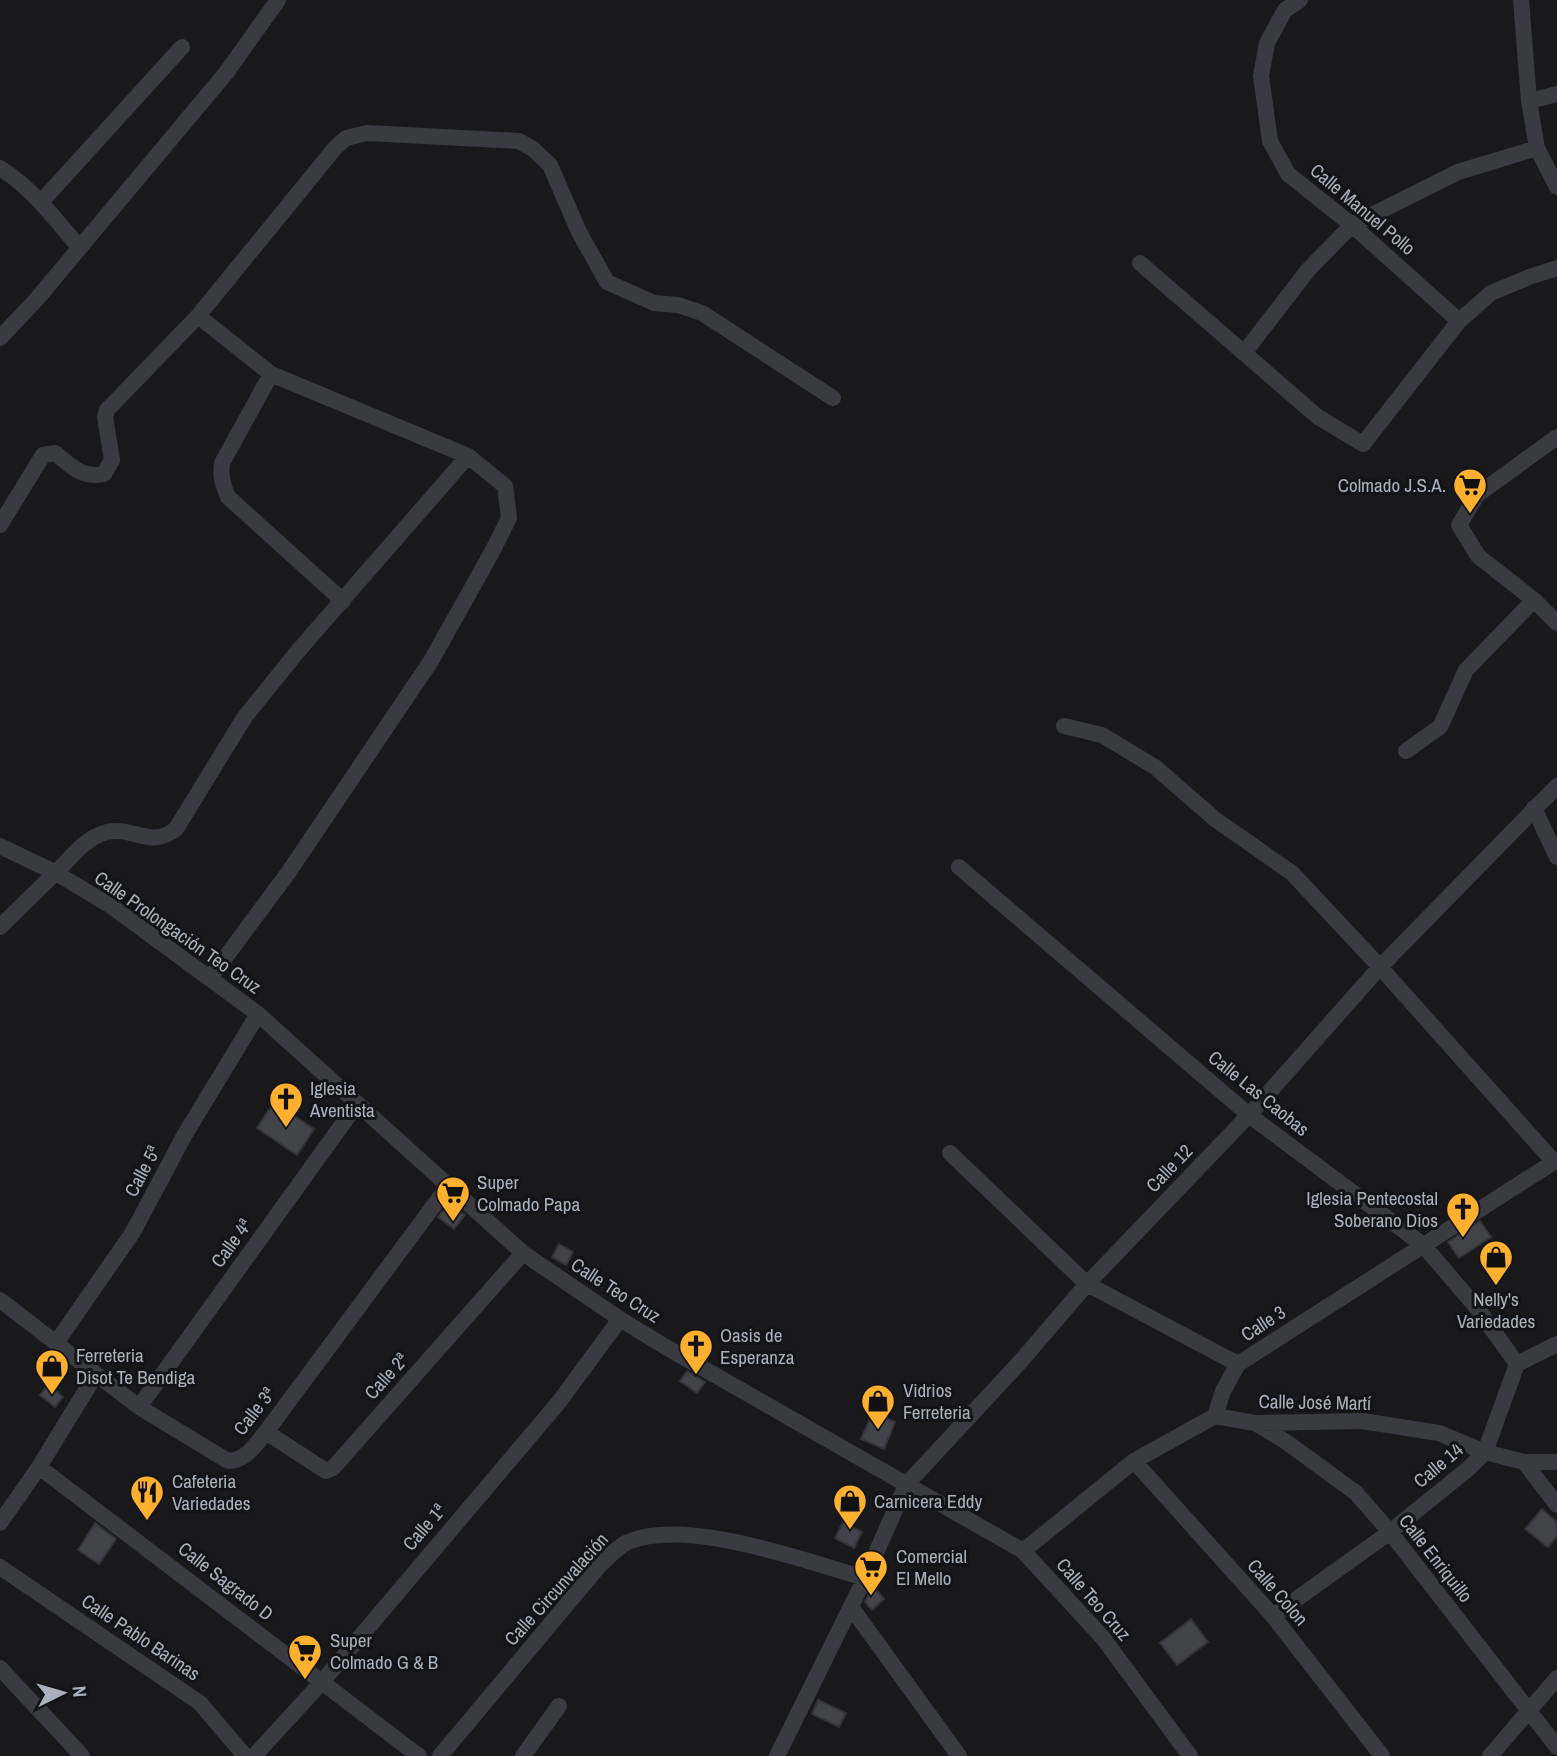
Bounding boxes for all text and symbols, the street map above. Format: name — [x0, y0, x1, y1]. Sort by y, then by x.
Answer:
street label: Calle Manuel Pollo — [1305, 157, 1421, 261]
supermarket icon: Colmado J.S.A. — [1451, 466, 1489, 515]
place label: Colmado J.S.A. — [1338, 472, 1446, 498]
street label: Calle Prolongación Teo Cruz — [89, 865, 267, 1000]
street label: Calle Las Caobas — [1203, 1044, 1315, 1142]
place label: Iglesia Aventista — [309, 1075, 375, 1123]
church icon: Iglesia Aventista — [267, 1080, 305, 1129]
street label: Calle 12 — [1140, 1138, 1198, 1198]
street label: Calle 5ª — [118, 1141, 166, 1201]
place label: Super Colmado Papa — [477, 1169, 580, 1217]
supermarket icon: Super Colmado Papa — [434, 1174, 472, 1223]
place label: Iglesia Pentecostal Soberano Dios — [1306, 1185, 1438, 1233]
church icon: Iglesia Pentecostal Soberano Dios — [1444, 1190, 1482, 1239]
street label: Calle 4ª — [205, 1213, 258, 1273]
shop icon: Nelly's Variedades — [1477, 1238, 1515, 1287]
street label: Calle Teo Cruz — [566, 1251, 666, 1329]
place label: Nelly's Variedades — [1457, 1286, 1535, 1334]
street label: Calle 3 — [1236, 1299, 1290, 1347]
place label: Oasis de Esperanza — [720, 1322, 795, 1370]
church icon: Oasis de Esperanza — [677, 1327, 715, 1376]
place label: Ferreteria Disot Te Bendiga — [76, 1342, 196, 1390]
shop icon: Ferreteria Disot Te Bendiga — [33, 1347, 71, 1396]
street label: Calle 2ª — [358, 1347, 414, 1405]
place label: Vidrios Ferreteria — [903, 1377, 971, 1425]
street label: Calle 3ª — [227, 1381, 281, 1440]
shop icon: Vidrios Ferreteria — [859, 1382, 897, 1431]
street label: Calle José Martí — [1259, 1388, 1372, 1416]
street label: Calle 14 — [1408, 1436, 1469, 1493]
place label: Cafeteria Variedades — [172, 1468, 251, 1516]
restaurant icon: Cafeteria Variedades — [128, 1473, 166, 1522]
shop icon: Carnicera Eddy — [831, 1482, 869, 1531]
place label: Carnicera Eddy — [874, 1488, 982, 1514]
street label: Calle 1ª — [396, 1498, 452, 1556]
street label: Calle Enriquillo — [1393, 1508, 1479, 1608]
street label: Calle Circunvalación — [498, 1527, 614, 1651]
street label: Calle Sagrado D — [173, 1536, 279, 1626]
place label: Comercial El Mello — [896, 1543, 967, 1591]
supermarket icon: Comercial El Mello — [852, 1548, 890, 1597]
street label: Calle Teo Cruz — [1051, 1552, 1137, 1646]
street label: Calle Colon — [1242, 1553, 1314, 1631]
street label: Calle Pablo Barinas — [77, 1588, 206, 1686]
place label: Super Colmado G & B — [330, 1627, 438, 1675]
supermarket icon: Super Colmado G & B — [286, 1632, 324, 1681]
north arrow — [28, 1658, 98, 1728]
text: N — [66, 1685, 93, 1698]

